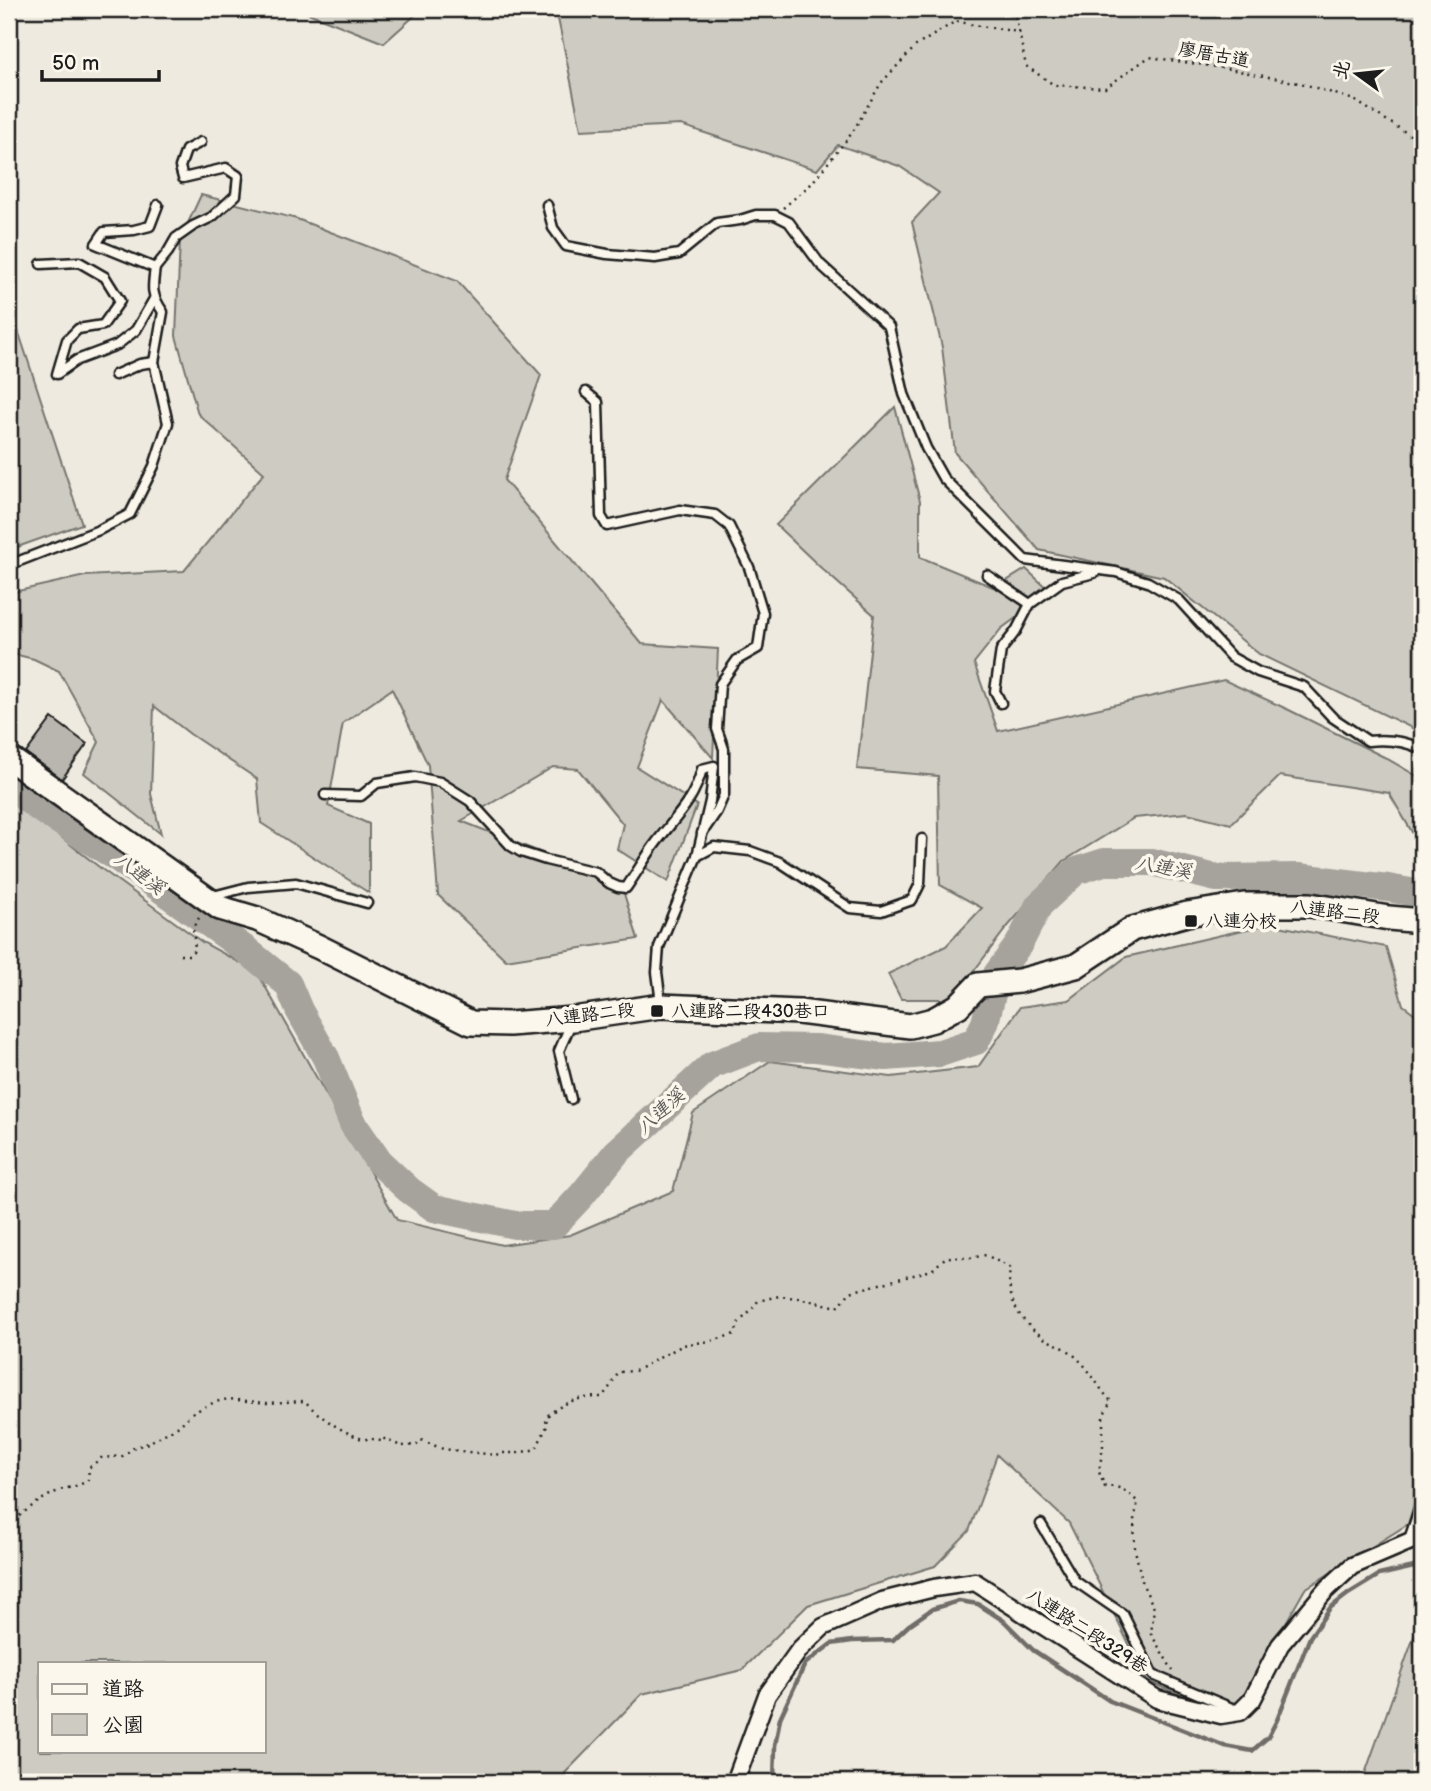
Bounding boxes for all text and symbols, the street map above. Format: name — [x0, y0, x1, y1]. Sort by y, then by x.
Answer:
scale bar — [42, 38, 159, 82]
street label: 廖厝古道 — [1177, 38, 1251, 72]
north arrow — [1322, 38, 1392, 108]
text: 50 m — [52, 51, 99, 76]
text: 北 — [1328, 58, 1356, 82]
water label: 八連溪 — [109, 848, 170, 901]
water label: 八連溪 — [1133, 852, 1194, 884]
street label: 八連路二段 — [1289, 896, 1381, 928]
place label: 八連分校 — [1205, 911, 1277, 932]
marker: 八連分校 — [1183, 913, 1199, 929]
street label: 八連路二段 — [544, 999, 636, 1031]
place label: 八連路二段430巷口 — [671, 1001, 830, 1022]
marker: 八連路二段430巷口 — [649, 1003, 665, 1019]
water label: 八連溪 — [632, 1083, 690, 1140]
street label: 八連路二段329巷 — [1023, 1584, 1151, 1678]
legend — [38, 1662, 266, 1752]
text: 道路 — [102, 1677, 144, 1702]
text: 公園 — [102, 1713, 144, 1738]

